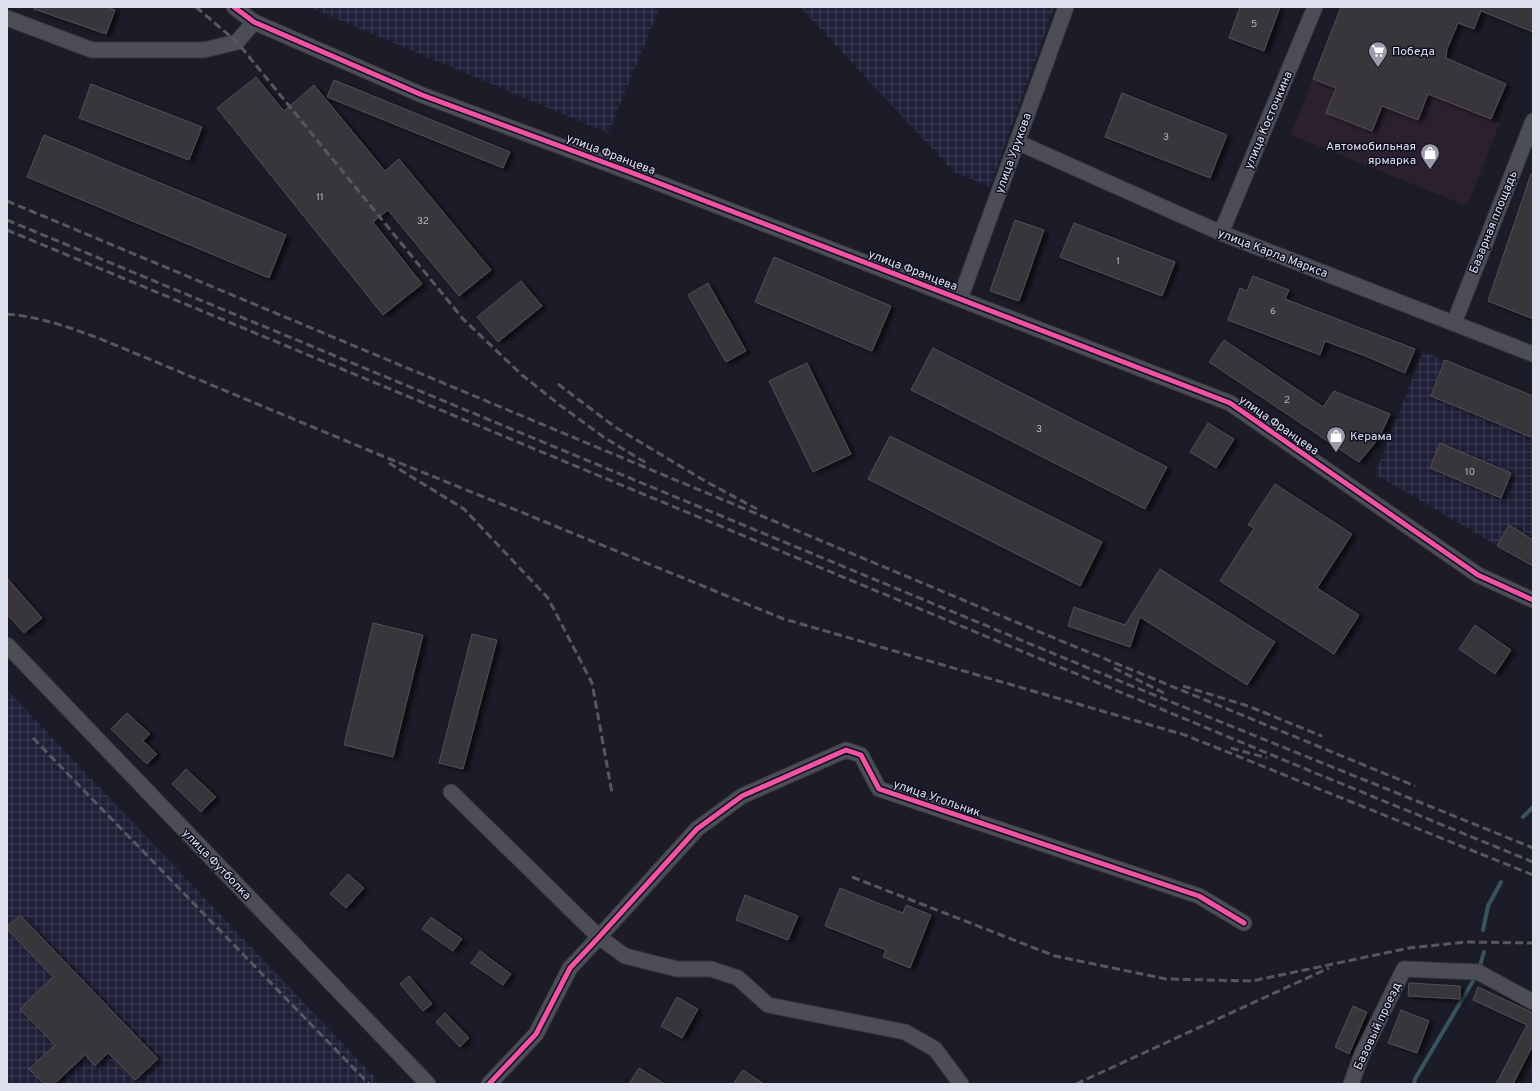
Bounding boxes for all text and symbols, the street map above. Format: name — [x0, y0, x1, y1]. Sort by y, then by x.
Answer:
house number: 5 — [1251, 18, 1257, 31]
supermarket icon: Победа — [1367, 40, 1389, 68]
place label: Победа — [1392, 44, 1435, 60]
street label: улица Косточкина — [1241, 69, 1297, 172]
street label: улица Урукова — [992, 111, 1036, 196]
street label: улица Францева — [564, 131, 657, 179]
house number: 3 — [1163, 131, 1169, 144]
place label: Автомобильная ярмарка — [1326, 139, 1416, 169]
shop icon: Автомобильная ярмарка — [1419, 142, 1441, 170]
street label: Базарная площадь — [1466, 169, 1522, 276]
house number: 11 — [316, 191, 324, 204]
house number: 32 — [417, 215, 429, 228]
street label: улица Карла Маркса — [1215, 226, 1330, 282]
street label: улица Францева — [866, 247, 959, 295]
house number: 1 — [1116, 255, 1120, 268]
house number: 6 — [1270, 305, 1276, 318]
street label: улица Францева — [1235, 392, 1322, 459]
house number: 2 — [1284, 394, 1290, 407]
house number: 3 — [1036, 423, 1042, 436]
shop icon: Керама — [1325, 425, 1347, 453]
place label: Керама — [1350, 429, 1392, 445]
house number: 10 — [1465, 466, 1475, 479]
street label: улица Угольник — [891, 776, 983, 821]
street label: улица Футболка — [178, 826, 254, 904]
street label: Базовый проезд — [1351, 980, 1405, 1073]

